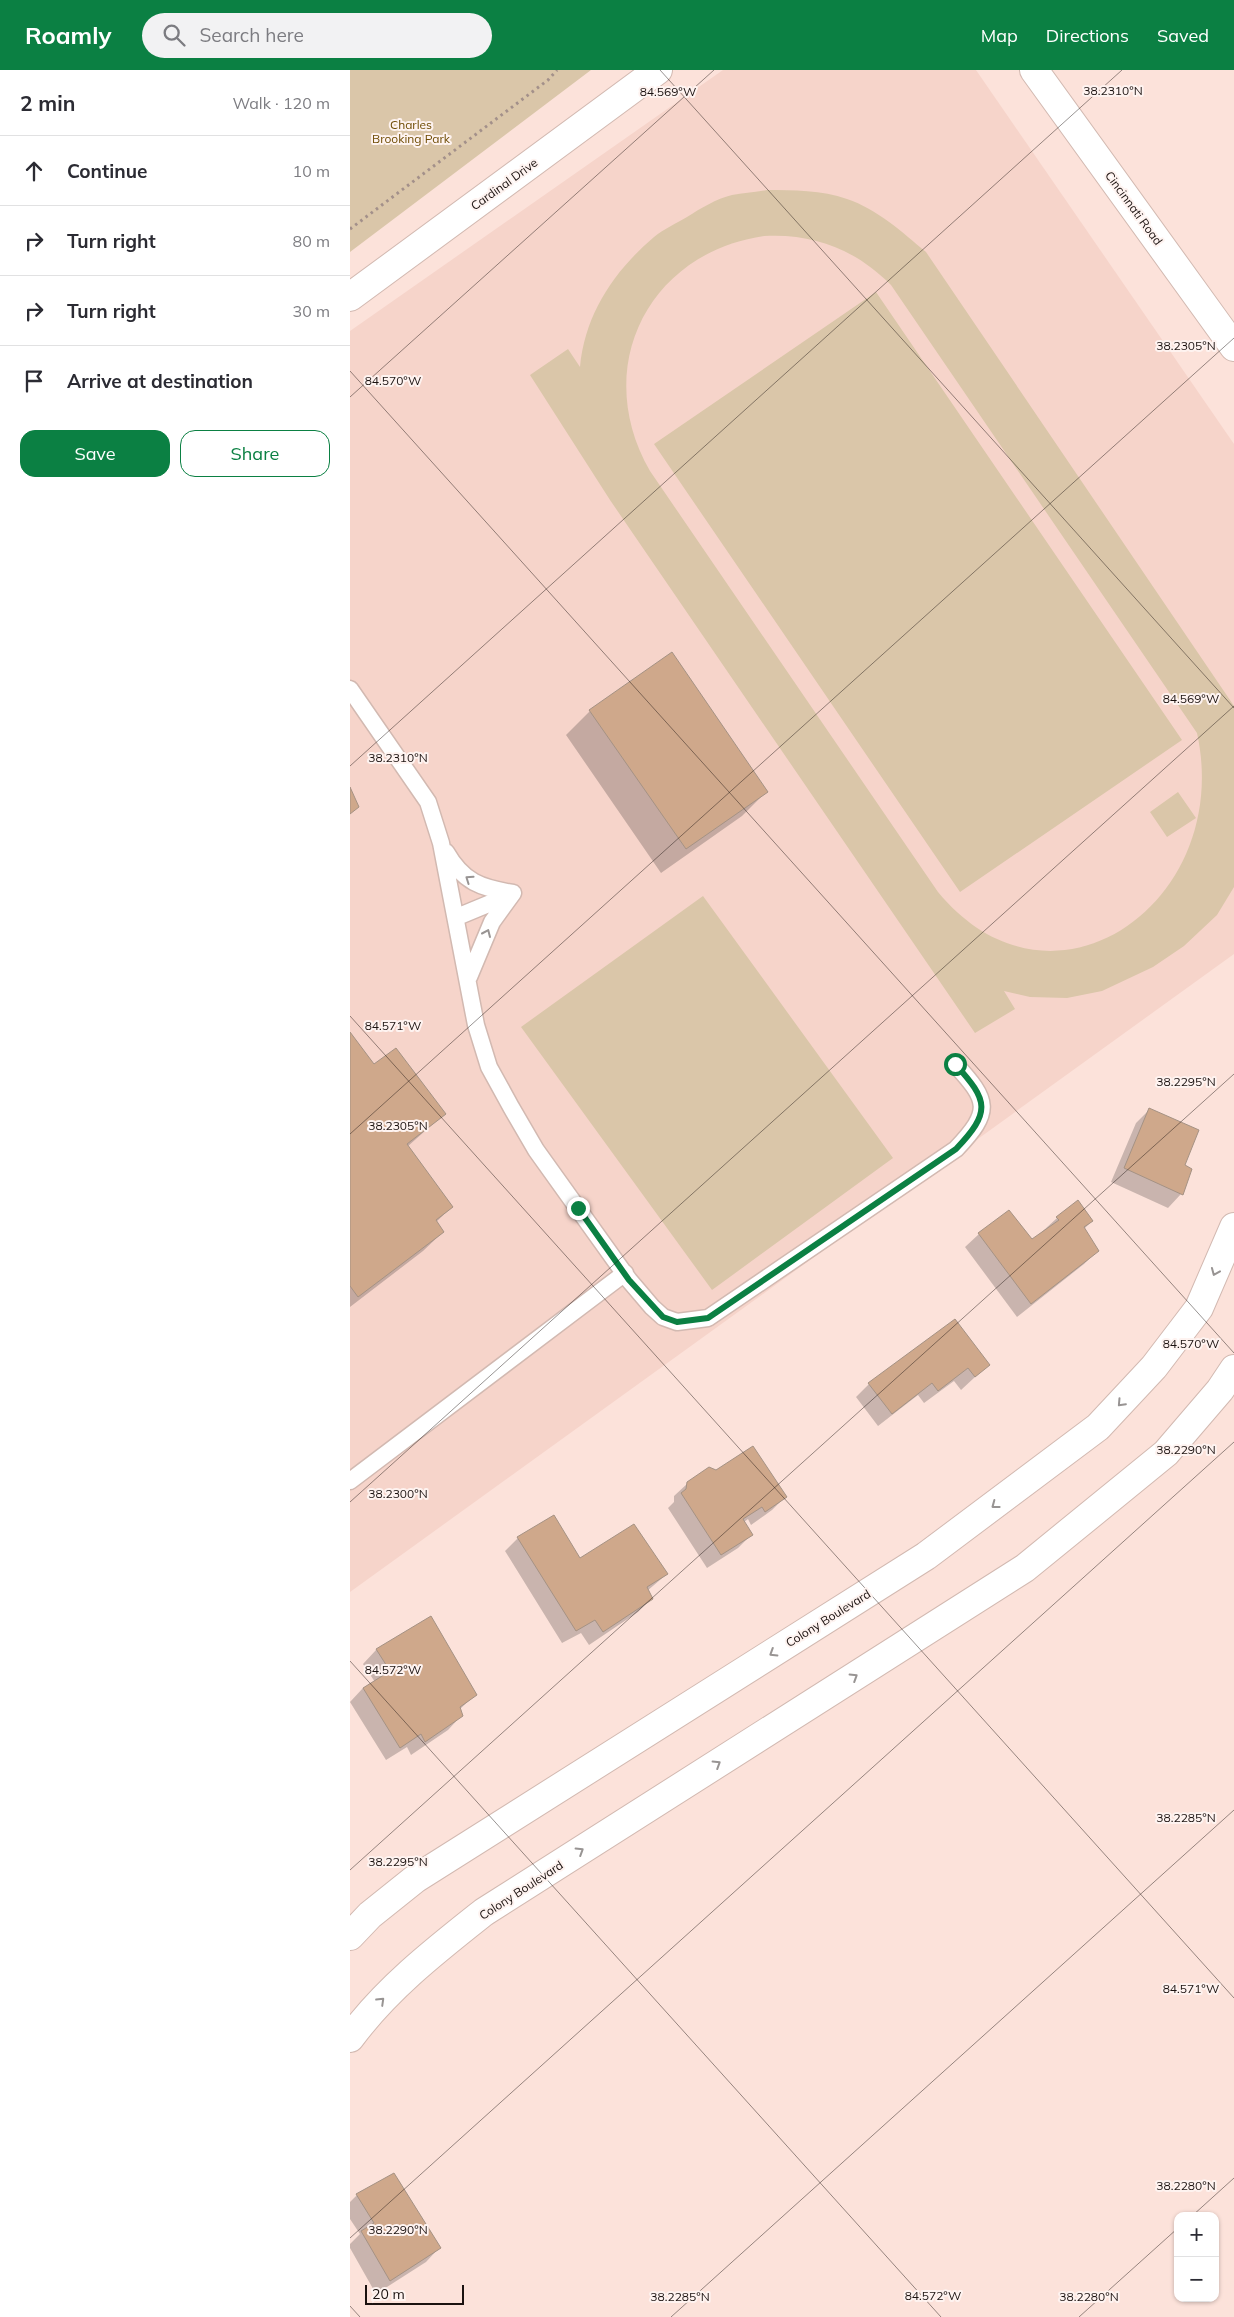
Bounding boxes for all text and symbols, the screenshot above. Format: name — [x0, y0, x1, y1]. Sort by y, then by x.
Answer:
search box — [142, 13, 492, 58]
text: Roamly — [25, 20, 112, 50]
icon: search — [160, 21, 188, 49]
text: Search here — [200, 23, 304, 47]
text: Map — [981, 24, 1018, 47]
text: Directions — [1046, 24, 1129, 47]
text: Saved — [1157, 24, 1209, 47]
text: 38.2310°N — [1083, 83, 1143, 98]
text: 84.569°W — [640, 84, 696, 99]
text: 2 min — [20, 90, 75, 116]
text: Walk · 120 m — [232, 93, 330, 113]
park label: Charles Brooking Park — [372, 117, 451, 146]
street label: Cardinal Drive — [468, 155, 540, 213]
icon: ahead — [20, 157, 48, 185]
text: Continue — [67, 159, 147, 183]
text: 10 m — [293, 161, 330, 181]
street label: Cincinnati Road — [1102, 168, 1166, 248]
icon: right — [20, 227, 48, 255]
text: Turn right — [67, 229, 156, 253]
text: 80 m — [293, 231, 330, 251]
icon: right — [20, 297, 48, 325]
text: Turn right — [67, 299, 156, 323]
text: 30 m — [293, 301, 330, 321]
text: 38.2305°N — [1156, 338, 1216, 353]
icon: arrive — [20, 367, 48, 395]
text: Arrive at destination — [67, 369, 253, 393]
text: 84.570°W — [365, 373, 421, 388]
button: Save — [20, 430, 170, 477]
button: Share — [180, 430, 330, 477]
text: 84.569°W — [1163, 691, 1219, 706]
text: 38.2310°N — [368, 750, 428, 765]
one-way arrow — [465, 876, 475, 885]
one-way arrow — [480, 929, 491, 938]
text: 84.571°W — [365, 1018, 421, 1033]
route start — [944, 1053, 967, 1076]
text: 38.2295°N — [1156, 1074, 1216, 1089]
text: 38.2305°N — [368, 1118, 428, 1133]
route end — [567, 1197, 590, 1220]
one-way arrow — [1210, 1267, 1221, 1276]
text: 84.570°W — [1163, 1336, 1219, 1351]
one-way arrow — [1118, 1397, 1127, 1406]
text: 38.2290°N — [1156, 1442, 1216, 1457]
text: 38.2300°N — [368, 1486, 428, 1501]
one-way arrow — [992, 1499, 1001, 1507]
street label: Colony Boulevard — [783, 1586, 873, 1650]
one-way arrow — [769, 1647, 778, 1656]
text: 84.572°W — [365, 1662, 421, 1677]
one-way arrow — [849, 1673, 858, 1683]
one-way arrow — [712, 1761, 721, 1770]
text: 38.2285°N — [1156, 1810, 1216, 1825]
one-way arrow — [574, 1848, 584, 1857]
text: 38.2295°N — [368, 1854, 428, 1869]
street label: Colony Boulevard — [476, 1857, 566, 1923]
text: 84.571°W — [1163, 1981, 1219, 1996]
one-way arrow — [375, 1998, 384, 2007]
text: 38.2280°N — [1156, 2178, 1216, 2193]
map controls — [1174, 2212, 1219, 2302]
button: + — [1174, 2212, 1219, 2257]
text: 38.2290°N — [368, 2222, 428, 2237]
button: − — [1174, 2257, 1219, 2302]
scale bar — [365, 2282, 464, 2305]
text: 20 m — [372, 2285, 405, 2303]
text: 84.572°W — [905, 2288, 961, 2303]
text: 38.2285°N — [650, 2289, 710, 2304]
text: 38.2280°N — [1059, 2289, 1119, 2304]

